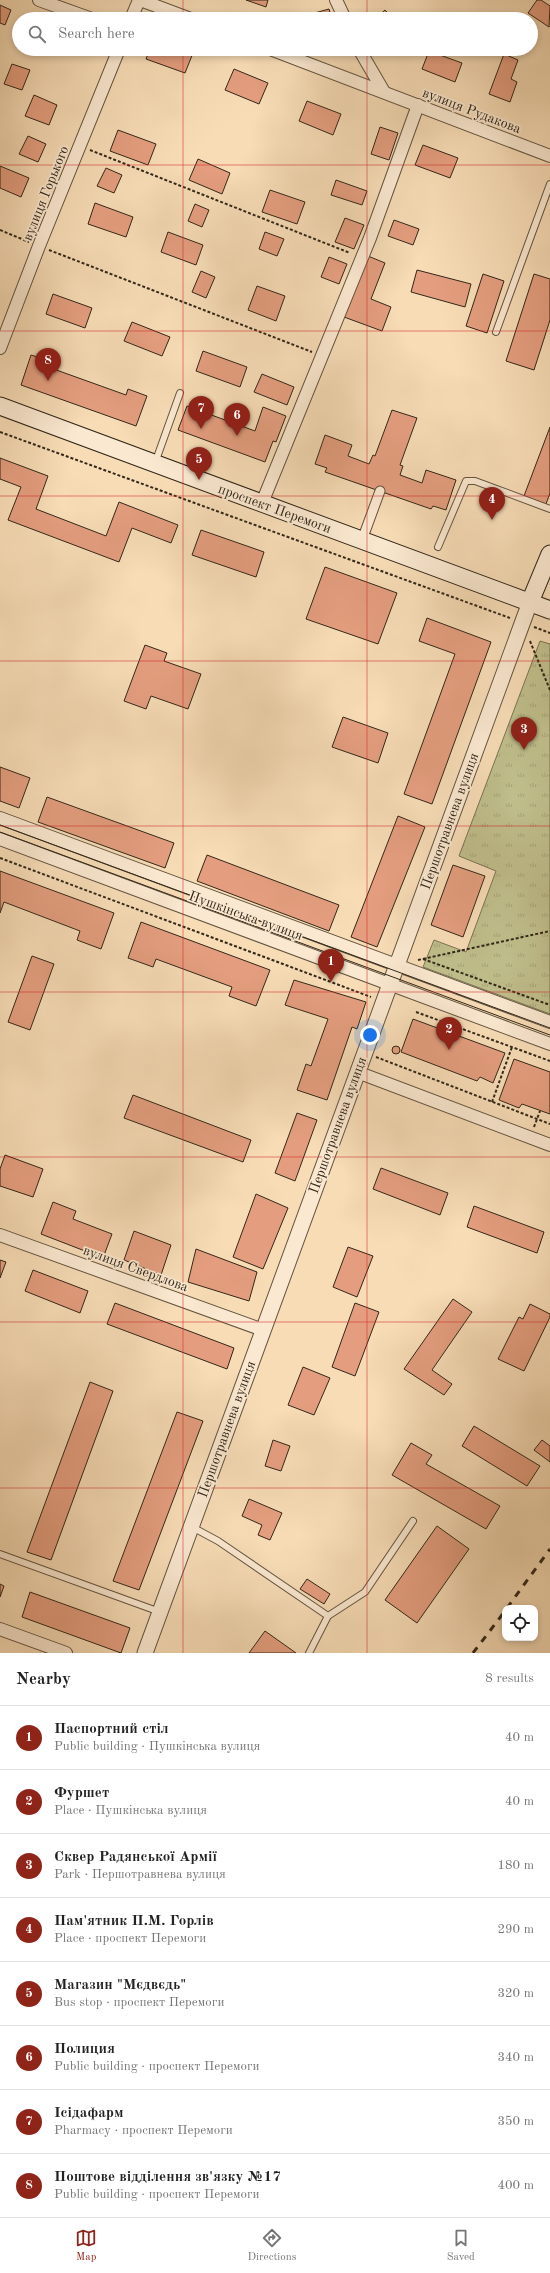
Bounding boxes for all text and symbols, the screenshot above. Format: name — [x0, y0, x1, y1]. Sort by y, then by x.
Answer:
search box — [12, 12, 538, 56]
icon: search — [26, 23, 48, 45]
text: Search here — [58, 27, 135, 42]
street label: вулиця Рудакова — [420, 86, 523, 136]
street label: вулиця Горького — [20, 144, 71, 243]
pin: 8 — [35, 348, 61, 381]
pin: 7 — [188, 396, 214, 429]
pin: 6 — [224, 403, 250, 436]
pin: 5 — [186, 447, 212, 480]
street label: проспект Перемоги — [216, 482, 333, 536]
pin: 4 — [479, 487, 505, 520]
pin: 3 — [511, 717, 537, 750]
street label: Першотравнева вулиця — [419, 751, 481, 892]
street label: Пушкінська вулиця — [187, 889, 305, 943]
pin: 1 — [318, 949, 344, 982]
pin: 2 — [436, 1017, 462, 1050]
your location — [360, 1025, 380, 1045]
street label: Першотравнева вулиця — [307, 1055, 369, 1196]
street label: вулиця Свердлова — [81, 1243, 190, 1294]
street label: Першотравнева вулиця — [196, 1359, 258, 1500]
map controls — [502, 1605, 538, 1641]
button: locate — [502, 1605, 538, 1641]
text: Nearby — [16, 1671, 71, 1688]
text: 8 results — [485, 1672, 534, 1685]
text: Паспортний стіл — [54, 1722, 169, 1737]
text: 1 — [25, 1731, 33, 1744]
text: 40 m — [505, 1731, 534, 1744]
text: Public building · Пушкінська вулиця — [54, 1740, 260, 1753]
text: Фуршет — [54, 1786, 109, 1801]
text: 2 — [25, 1795, 33, 1808]
text: 40 m — [505, 1795, 534, 1808]
text: Place · Пушкінська вулиця — [54, 1804, 207, 1817]
text: Сквер Радянської Армії — [54, 1850, 217, 1865]
text: 3 — [25, 1859, 33, 1872]
text: 180 m — [497, 1859, 534, 1872]
text: Park · Першотравнева вулиця — [54, 1868, 226, 1881]
text: Пам'ятник П.М. Горлів — [54, 1914, 214, 1929]
text: 4 — [25, 1923, 33, 1936]
text: 290 m — [497, 1923, 534, 1936]
text: Place · проспект Перемоги — [54, 1932, 206, 1945]
text: Магазин "Мєдвєдь" — [54, 1978, 186, 1993]
text: 5 — [25, 1987, 33, 2000]
text: 320 m — [497, 1987, 534, 2000]
text: Bus stop · проспект Перемоги — [54, 1996, 224, 2009]
text: Полиция — [54, 2042, 115, 2057]
text: 6 — [25, 2051, 33, 2064]
text: 340 m — [497, 2051, 534, 2064]
text: Public building · проспект Перемоги — [54, 2060, 260, 2073]
text: Ісідафарм — [54, 2106, 124, 2121]
text: 7 — [25, 2115, 33, 2128]
text: 350 m — [497, 2115, 534, 2128]
text: Pharmacy · проспект Перемоги — [54, 2124, 233, 2137]
text: Поштове відділення зв'язку №17 — [54, 2170, 281, 2185]
text: 8 — [25, 2179, 33, 2192]
text: 400 m — [497, 2179, 534, 2192]
text: Public building · проспект Перемоги — [54, 2188, 260, 2201]
tab: Map — [75, 2227, 97, 2265]
tab: Directions — [248, 2227, 296, 2265]
tab: Saved — [447, 2227, 475, 2265]

